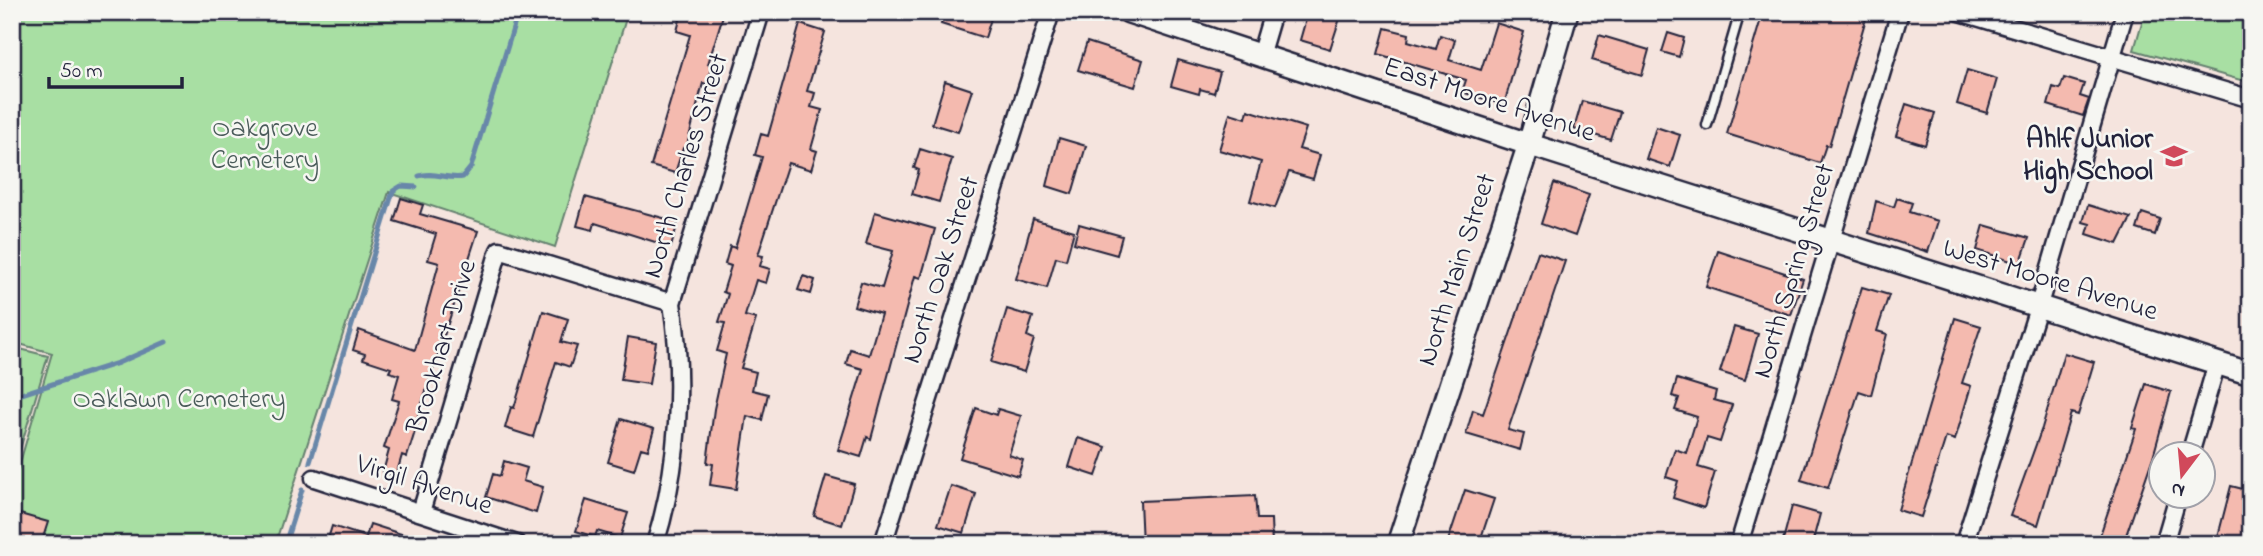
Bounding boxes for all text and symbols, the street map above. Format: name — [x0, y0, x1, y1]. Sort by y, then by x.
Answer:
scale bar — [49, 46, 182, 90]
street label: East Moore Avenue — [1378, 47, 1601, 155]
street label: North Charles Street — [633, 48, 741, 284]
text: 50 m — [60, 57, 103, 87]
park label: Oakgrove Cemetery — [211, 109, 319, 182]
place label: Ahlf Junior High School — [2023, 120, 2154, 194]
school or university icon: Ahlf Junior High School — [2159, 141, 2189, 171]
street label: North Spring Street — [1743, 158, 1847, 384]
street label: North Main Street — [1408, 168, 1508, 372]
street label: North Oak Street — [892, 171, 992, 369]
street label: West Moore Avenue — [1937, 229, 2163, 333]
street label: Brookhart Drive — [397, 254, 489, 440]
park label: Oaklawn Cemetery — [72, 380, 286, 421]
north arrow — [2148, 440, 2218, 510]
street label: Virgil Avenue — [349, 444, 498, 527]
text: N — [2168, 474, 2188, 504]

